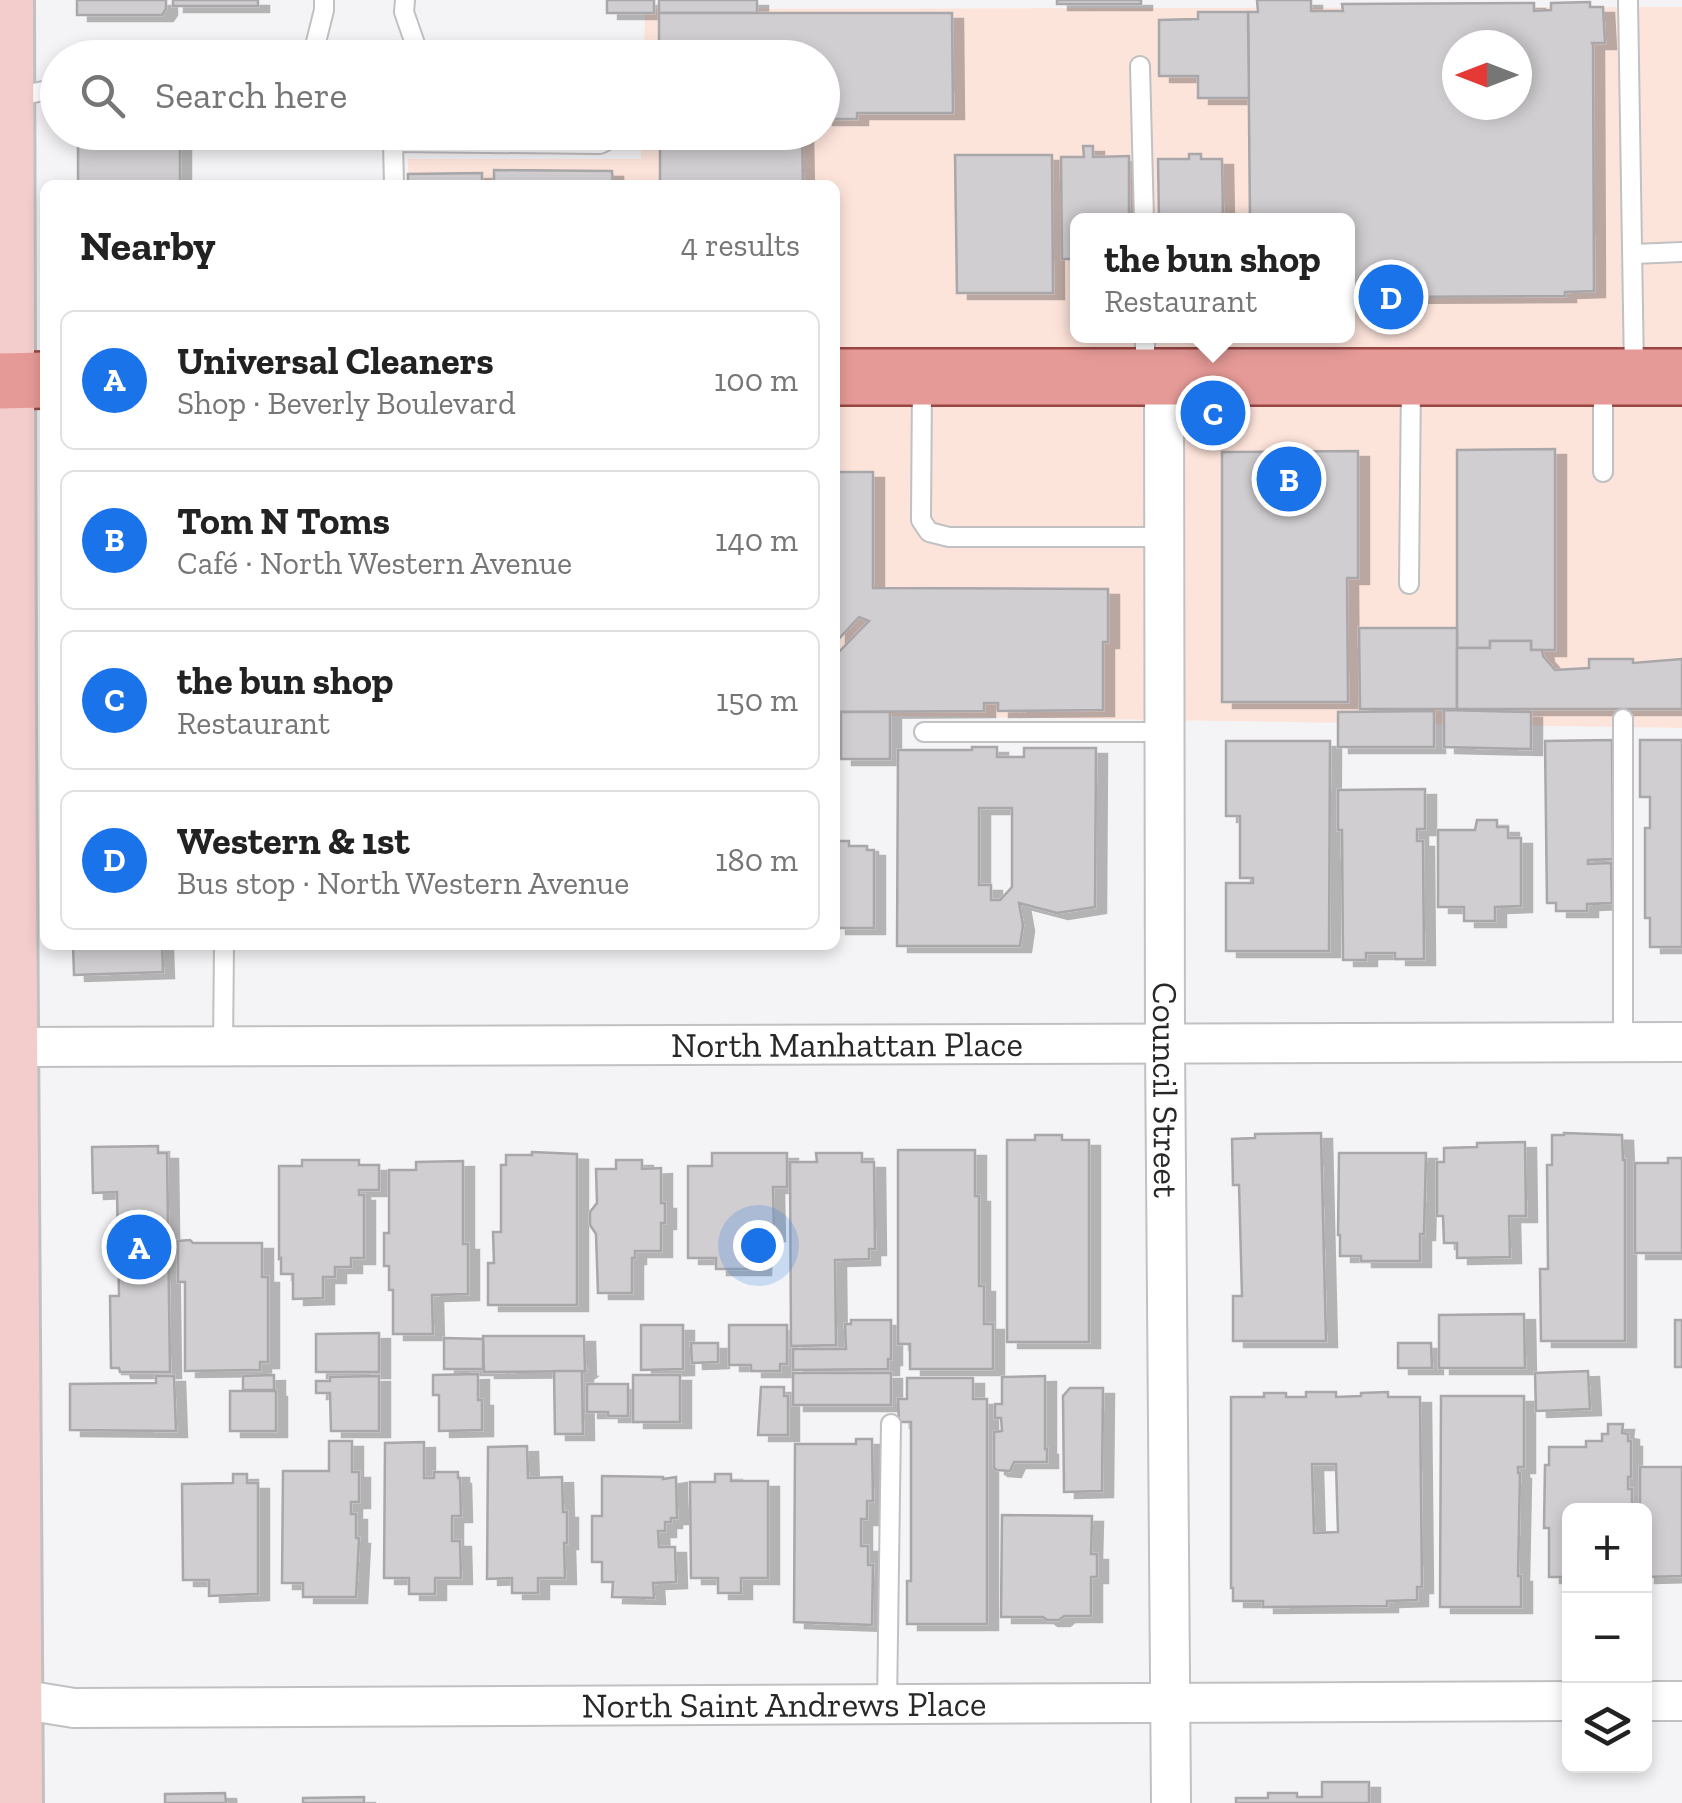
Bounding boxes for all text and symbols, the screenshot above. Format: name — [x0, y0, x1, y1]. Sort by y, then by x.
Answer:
north arrow — [1442, 30, 1532, 120]
search box — [40, 40, 840, 150]
icon: search — [75, 68, 130, 123]
text: Search here — [155, 72, 347, 118]
popup — [1070, 213, 1355, 343]
text: Nearby — [80, 220, 216, 271]
text: 4 results — [681, 226, 800, 264]
text: the bun shop — [1104, 236, 1321, 282]
pin: D — [1358, 260, 1424, 334]
text: Restaurant — [1104, 282, 1257, 320]
text: Universal Cleaners — [177, 338, 494, 384]
text: A — [104, 361, 125, 399]
text: 100 m — [714, 361, 798, 399]
pin: C — [1180, 376, 1246, 450]
text: Shop · Beverly Boulevard — [177, 384, 516, 422]
pin: B — [1256, 442, 1322, 516]
text: Tom N Toms — [177, 498, 390, 544]
text: B — [105, 521, 124, 559]
text: 140 m — [715, 521, 798, 559]
text: Café · North Western Avenue — [177, 544, 572, 582]
text: the bun shop — [177, 658, 394, 704]
text: C — [104, 681, 125, 719]
text: 150 m — [716, 681, 798, 719]
text: Restaurant — [177, 704, 330, 742]
text: Western & 1st — [177, 818, 410, 864]
text: D — [103, 841, 126, 879]
text: 180 m — [715, 841, 798, 879]
text: Bus stop · North Western Avenue — [177, 864, 629, 902]
street label: Council Street — [1144, 982, 1187, 1198]
street label: North Manhattan Place — [671, 1023, 1023, 1066]
pin: A — [106, 1210, 172, 1284]
your location — [733, 1220, 784, 1271]
map controls — [1562, 1503, 1652, 1773]
button: + — [1562, 1503, 1652, 1593]
button: − — [1562, 1593, 1652, 1683]
street label: North Saint Andrews Place — [582, 1683, 987, 1727]
button: layers — [1562, 1683, 1652, 1773]

